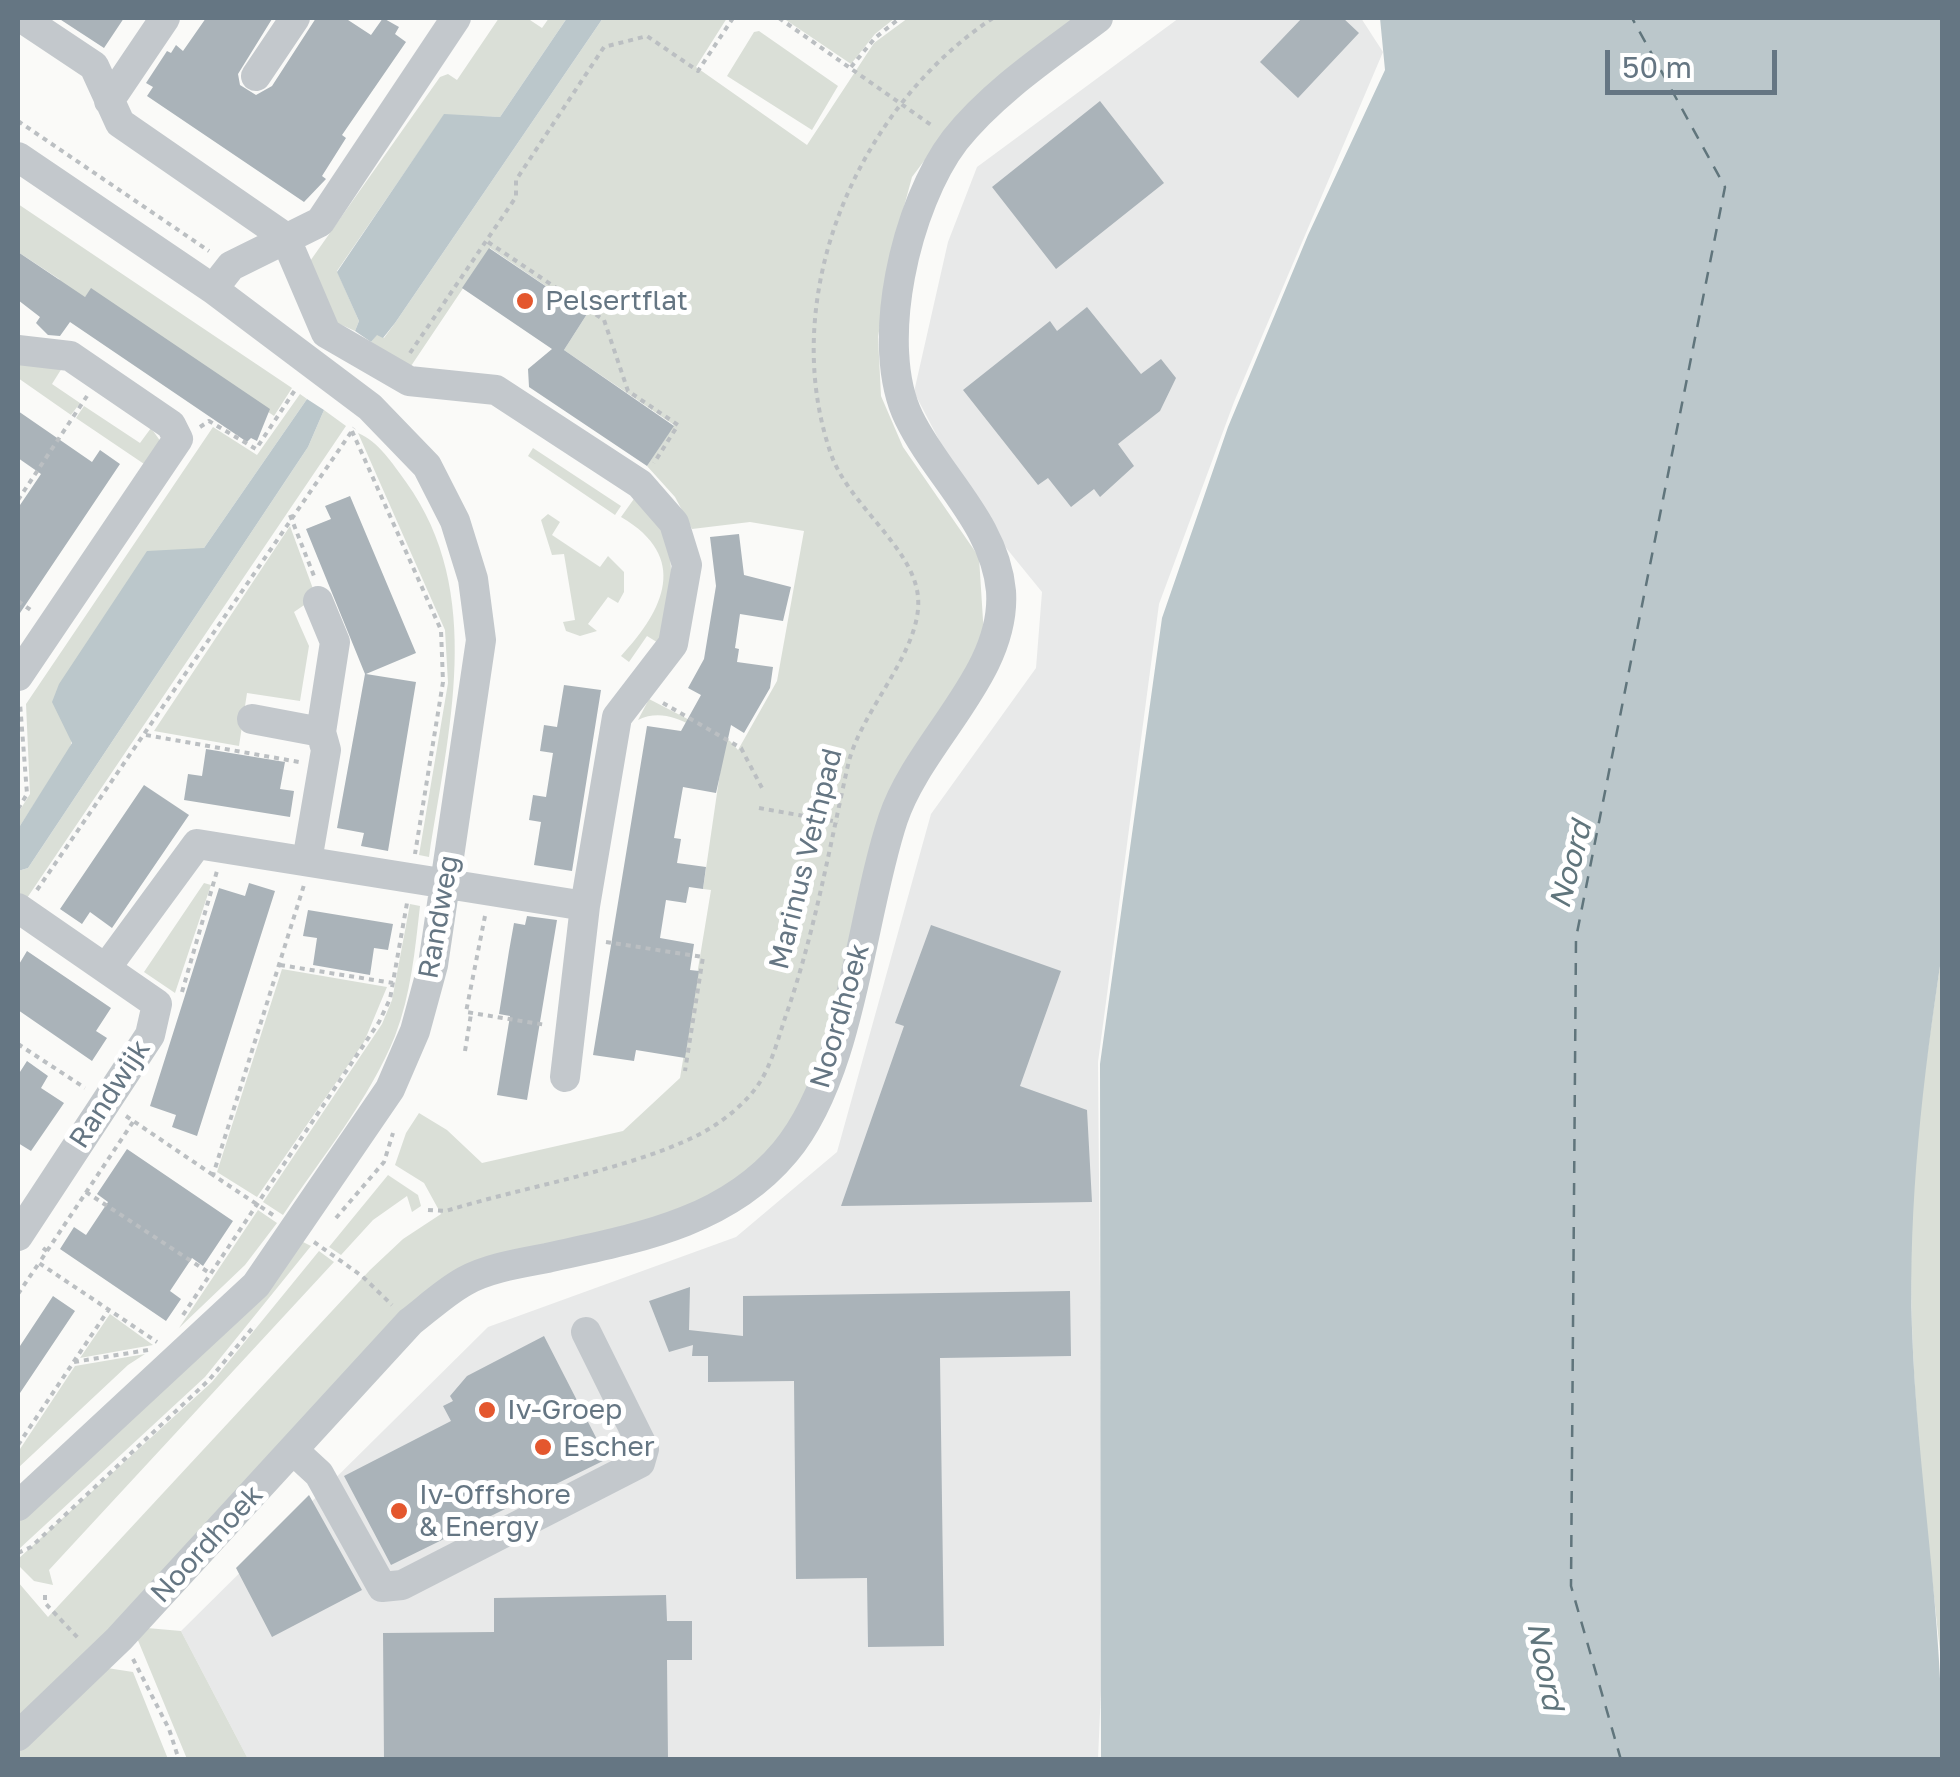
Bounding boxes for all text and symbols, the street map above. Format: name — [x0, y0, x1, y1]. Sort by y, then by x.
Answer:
scale bar — [1610, 30, 1782, 92]
text: 50 m — [1622, 49, 1692, 85]
place label: Pelsertflat — [545, 284, 688, 318]
marker: Pelsertflat — [514, 290, 536, 312]
street label: Marinus Vethpad — [762, 745, 850, 973]
water label: Noord — [1542, 818, 1600, 912]
street label: Randweg — [412, 853, 466, 981]
street label: Noordhoek — [803, 940, 877, 1092]
street label: Randwijk — [63, 1033, 157, 1155]
place label: Iv-Groep — [507, 1393, 622, 1427]
marker: Iv-Groep — [476, 1399, 498, 1421]
place label: Escher — [563, 1430, 655, 1464]
marker: Escher — [532, 1436, 554, 1458]
street label: Noordhoek — [144, 1478, 270, 1610]
place label: Iv-Offshore & Energy — [419, 1478, 571, 1544]
marker: Iv-Offshore & Energy — [388, 1500, 410, 1522]
water label: Noord — [1519, 1619, 1571, 1713]

